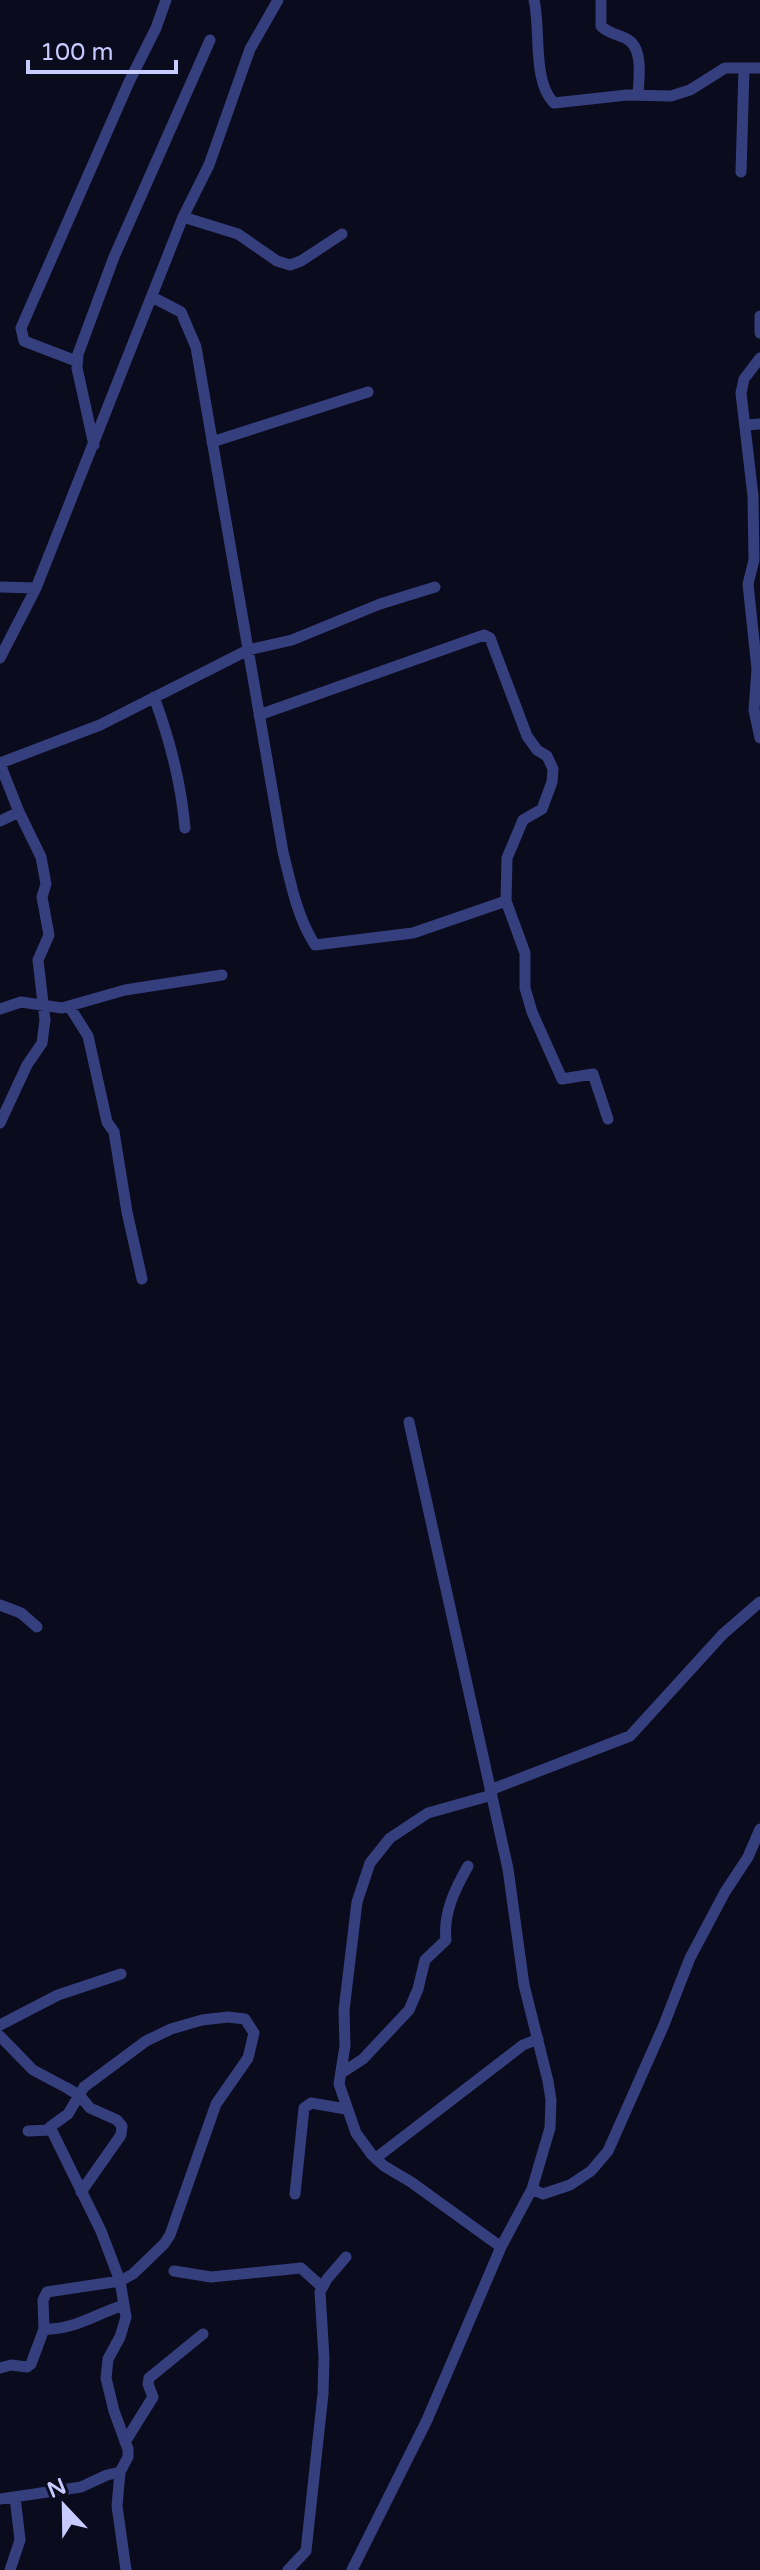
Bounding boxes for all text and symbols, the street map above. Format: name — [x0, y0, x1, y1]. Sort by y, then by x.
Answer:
scale bar — [28, 24, 176, 74]
text: 100 m — [40, 38, 114, 67]
north arrow — [24, 2466, 104, 2546]
text: N — [44, 2473, 70, 2504]

